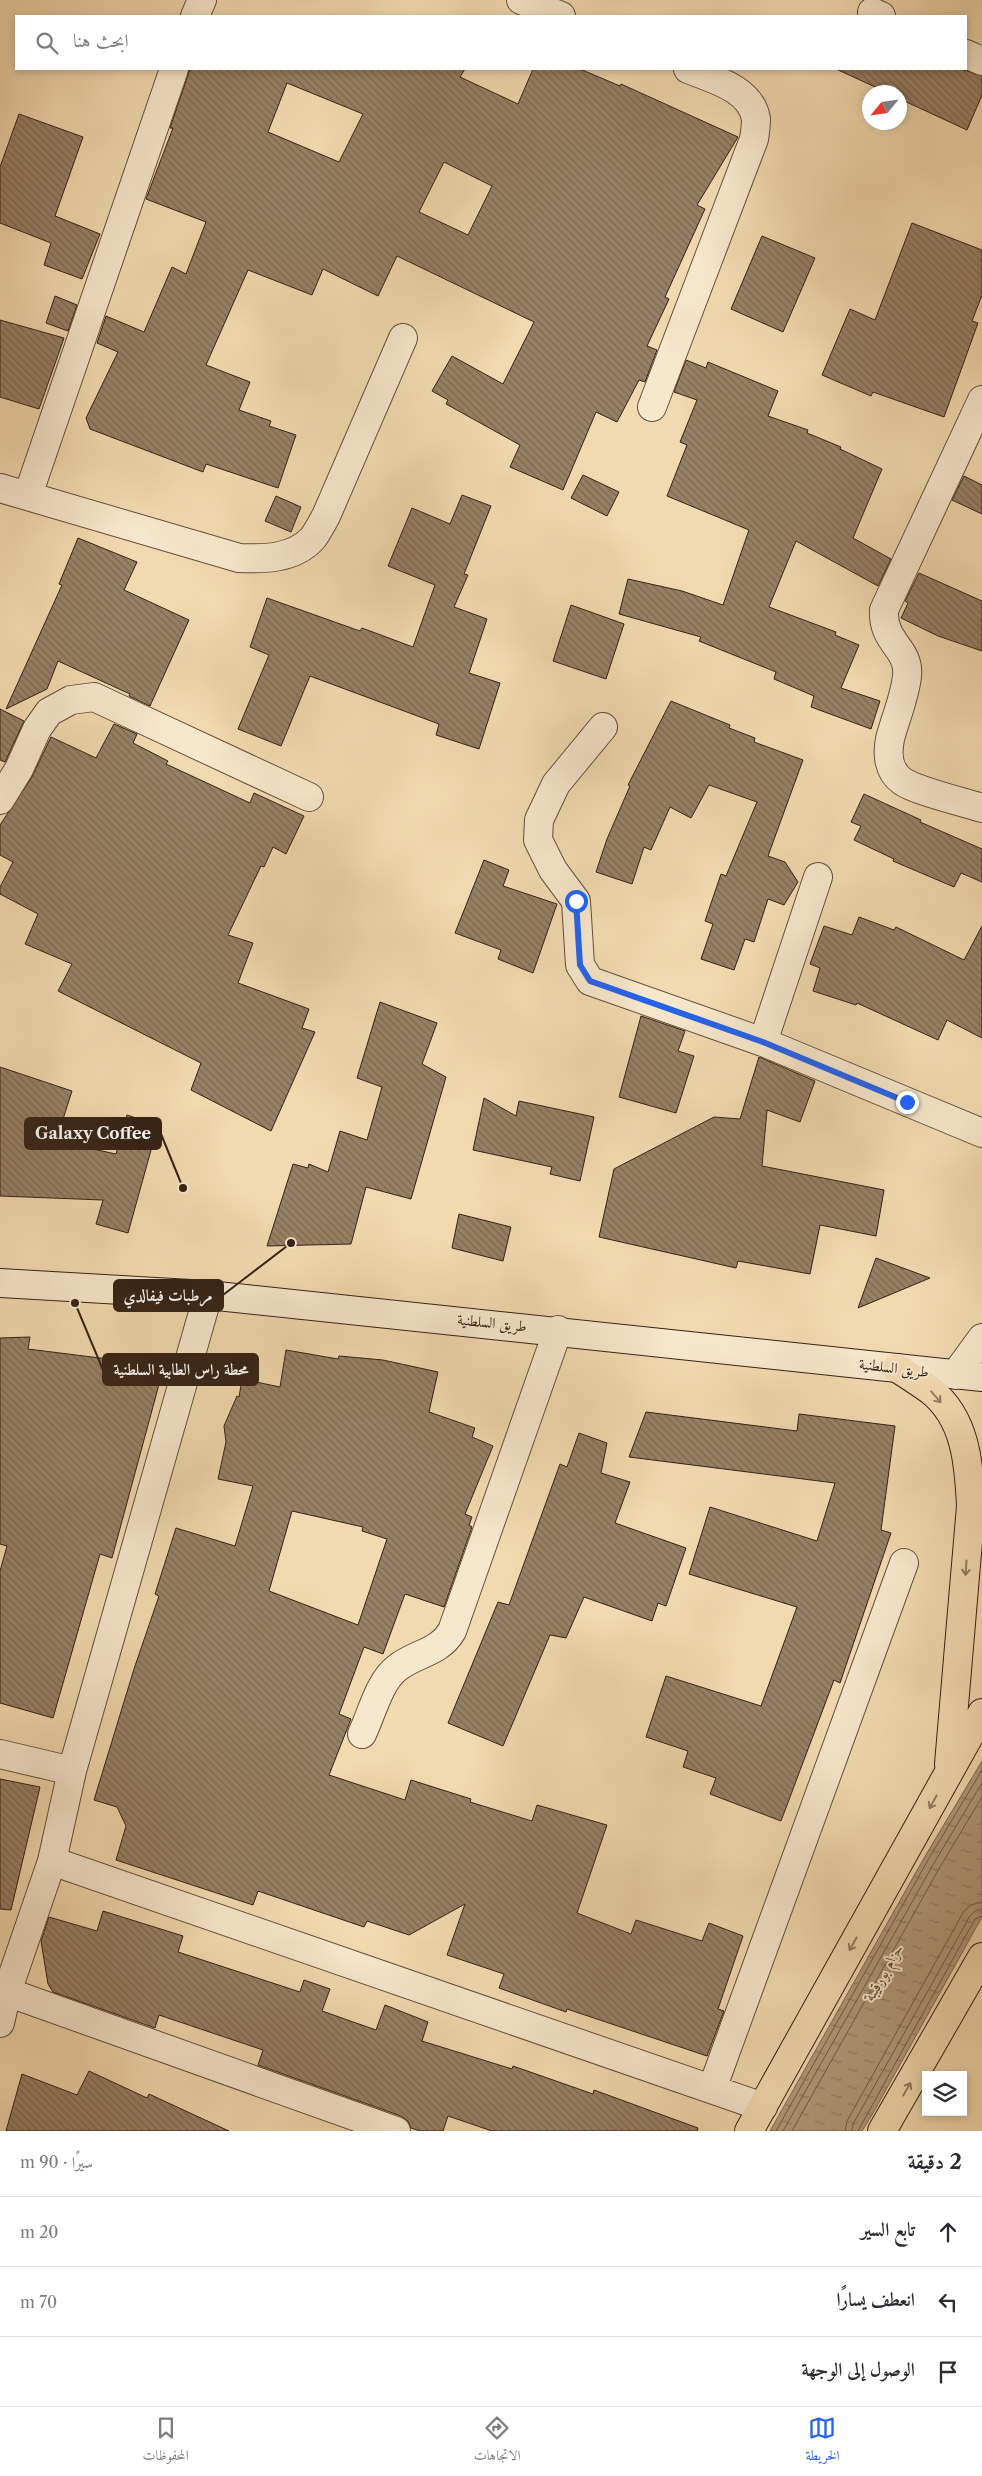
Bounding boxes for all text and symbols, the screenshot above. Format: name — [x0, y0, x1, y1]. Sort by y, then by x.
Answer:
search box — [15, 15, 967, 70]
icon: search — [33, 29, 61, 57]
text: ابحث هنا — [73, 29, 129, 52]
north arrow — [862, 85, 907, 130]
route start — [565, 890, 588, 913]
route end — [896, 1091, 919, 1114]
callout: Galaxy Coffee — [25, 1118, 161, 1149]
text: Galaxy Coffee — [35, 1123, 151, 1143]
callout: مرطبات فيفالدي — [114, 1280, 223, 1311]
text: مرطبات فيفالدي — [123, 1285, 213, 1309]
street label: طريق السلطنية — [456, 1309, 528, 1337]
callout: محطة راس الطابية السلطنية — [103, 1354, 258, 1385]
street label: طريق السلطنية — [858, 1354, 930, 1382]
text: محطة راس الطابية السلطنية — [114, 1359, 249, 1380]
one-way arrow — [931, 1390, 942, 1403]
one-way arrow — [962, 1559, 971, 1575]
one-way arrow — [927, 1794, 937, 1808]
one-way arrow — [848, 1936, 858, 1951]
water label: حزام بورقيبة — [858, 1940, 912, 2008]
map controls — [922, 2071, 967, 2116]
button: layers — [922, 2071, 967, 2116]
one-way arrow — [902, 2082, 912, 2096]
text: 2 دقيقة — [908, 2149, 962, 2174]
text: سيرًا · 90 m — [20, 2152, 93, 2172]
text: تابع السير — [861, 2218, 915, 2241]
icon: ahead — [934, 2218, 962, 2246]
text: 20 m — [20, 2222, 59, 2242]
text: انعطف يسارًا — [836, 2288, 915, 2311]
icon: left — [934, 2288, 962, 2316]
text: 70 m — [20, 2292, 57, 2312]
text: الوصول إلى الوجهة — [801, 2358, 915, 2381]
icon: arrive — [934, 2358, 962, 2386]
tab: المحفوظات — [143, 2414, 189, 2469]
tab: الاتجاهات — [474, 2414, 520, 2469]
tab: الخريطة — [805, 2414, 840, 2469]

